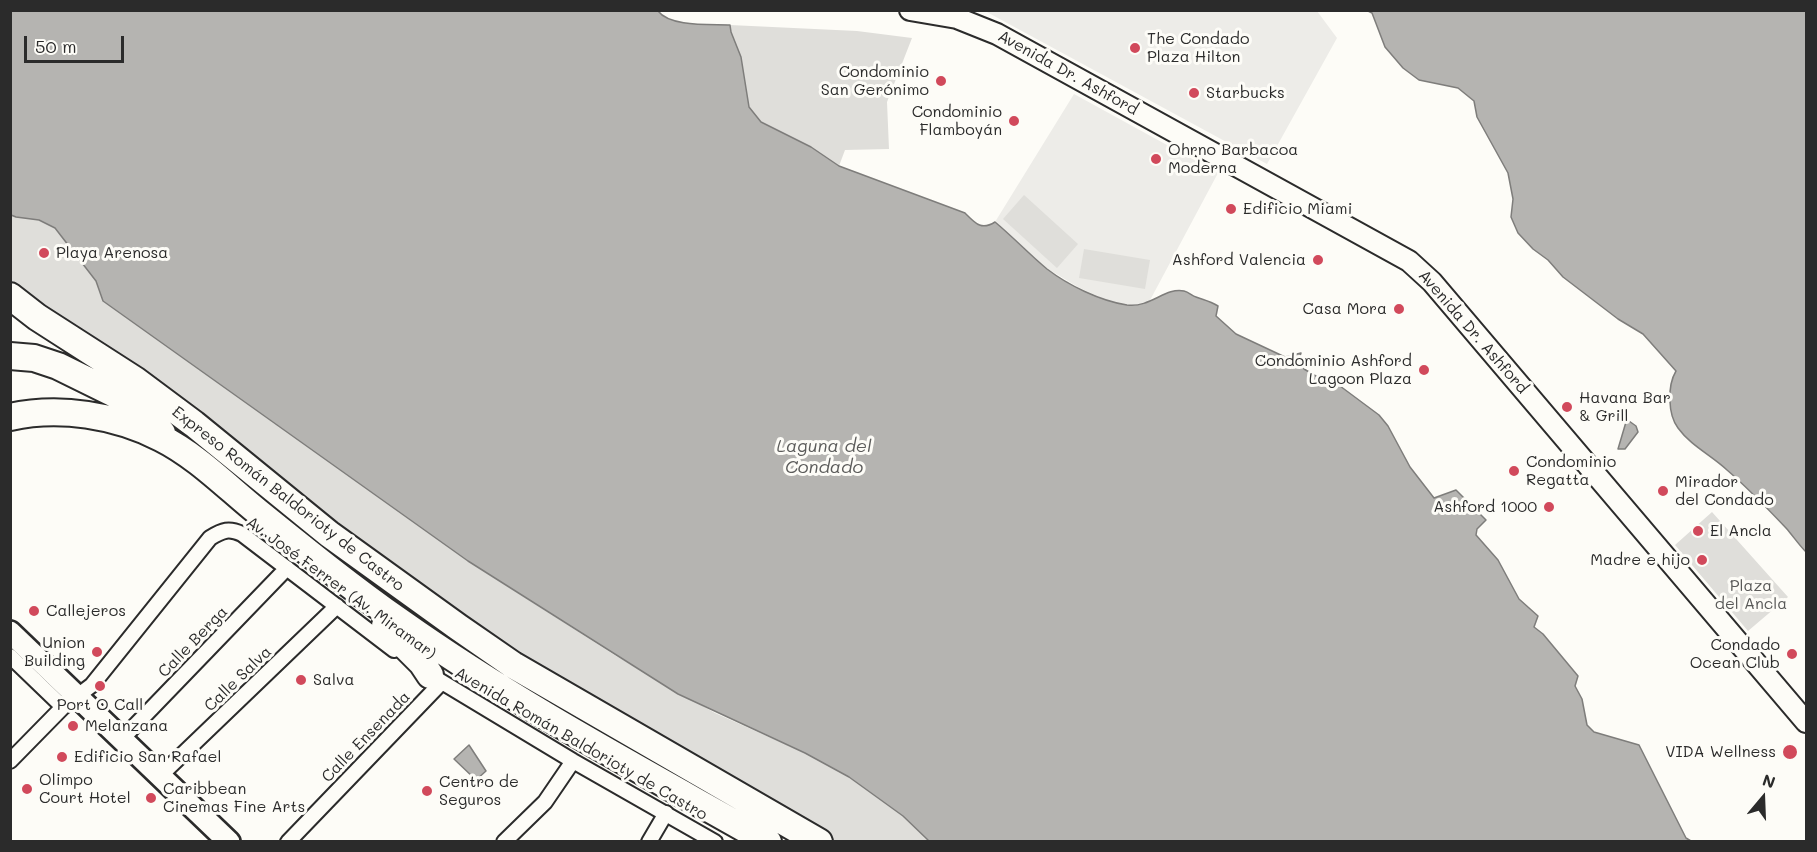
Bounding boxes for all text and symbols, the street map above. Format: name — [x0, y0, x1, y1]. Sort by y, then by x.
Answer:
scale bar — [27, 24, 128, 62]
street label: Avenida Dr. Ashford — [994, 26, 1142, 120]
place label: The Condado Plaza Hilton — [1147, 29, 1249, 67]
text: 50 m — [35, 34, 77, 58]
marker: The Condado Plaza Hilton — [1128, 41, 1142, 55]
place label: Condominio San Gerónimo — [821, 62, 929, 100]
marker: Condominio San Gerónimo — [934, 74, 948, 88]
place label: Starbucks — [1206, 83, 1285, 103]
marker: Starbucks — [1187, 86, 1201, 100]
place label: Condominio Flamboyán — [912, 102, 1002, 140]
marker: Condominio Flamboyán — [1007, 114, 1021, 128]
place label: Ohrno Barbacoa Moderna — [1168, 140, 1298, 178]
marker: Ohrno Barbacoa Moderna — [1149, 152, 1163, 166]
place label: Edificio Miami — [1243, 199, 1353, 219]
marker: Edificio Miami — [1224, 202, 1238, 216]
place label: Playa Arenosa — [56, 243, 168, 263]
marker: Playa Arenosa — [37, 246, 51, 260]
place label: Ashford Valencia — [1172, 250, 1306, 270]
marker: Ashford Valencia — [1311, 253, 1325, 267]
street label: Avenida Dr. Ashford — [1414, 266, 1532, 398]
place label: Casa Mora — [1303, 299, 1387, 319]
marker: Casa Mora — [1392, 302, 1406, 316]
place label: Condominio Ashford Lagoon Plaza — [1255, 351, 1412, 389]
marker: Condominio Ashford Lagoon Plaza — [1417, 363, 1431, 377]
place label: Havana Bar & Grill — [1579, 388, 1671, 426]
marker: Havana Bar & Grill — [1560, 400, 1574, 414]
street label: Expreso Román Baldorioty de Castro — [168, 402, 408, 596]
water label: Laguna del Condado — [777, 435, 871, 478]
place label: Condominio Regatta — [1526, 452, 1616, 490]
marker: Condominio Regatta — [1507, 464, 1521, 478]
place label: Mirador del Condado — [1675, 472, 1774, 510]
marker: Mirador del Condado — [1656, 484, 1670, 498]
place label: Ashford 1000 — [1433, 497, 1537, 517]
marker: Ashford 1000 — [1542, 500, 1556, 514]
street label: Av. José Ferrer (Av. Miramar) — [242, 513, 440, 663]
place label: El Ancla — [1710, 521, 1772, 541]
marker: El Ancla — [1691, 524, 1705, 538]
place label: Madre e hijo — [1590, 550, 1690, 570]
marker: Madre e hijo — [1695, 553, 1709, 567]
park label: Plaza del Ancla — [1715, 576, 1787, 614]
place label: Callejeros — [46, 601, 126, 621]
street label: Calle Berga — [154, 602, 232, 682]
marker: Callejeros — [27, 604, 41, 618]
place label: Union Building — [24, 633, 85, 671]
place label: Condado Ocean Club — [1690, 635, 1780, 673]
street label: Calle Salva — [200, 642, 276, 716]
marker: Union Building — [90, 645, 104, 659]
marker: Condado Ocean Club — [1785, 647, 1799, 661]
street label: Avenida Román Baldorioty de Castro — [451, 664, 711, 824]
place label: Salva — [313, 670, 354, 690]
marker: Salva — [294, 673, 308, 687]
marker: Port O Call — [93, 679, 107, 693]
street label: Calle Ensenada — [318, 687, 414, 787]
place label: Port O Call — [57, 695, 143, 715]
place label: Melanzana — [85, 716, 168, 736]
marker: Melanzana — [66, 719, 80, 733]
place label: VIDA Wellness — [1665, 742, 1776, 762]
marker: VIDA Wellness — [1781, 743, 1799, 761]
place label: Edificio San Rafael — [74, 747, 222, 767]
marker: Edificio San Rafael — [55, 750, 69, 764]
north arrow — [1733, 768, 1793, 828]
text: N — [1760, 769, 1778, 792]
place label: Olimpo Court Hotel — [39, 770, 131, 808]
place label: Centro de Seguros — [439, 772, 519, 810]
place label: Caribbean Cinemas Fine Arts — [163, 779, 305, 817]
marker: Olimpo Court Hotel — [20, 782, 34, 796]
marker: Centro de Seguros — [420, 784, 434, 798]
marker: Caribbean Cinemas Fine Arts — [144, 791, 158, 805]

